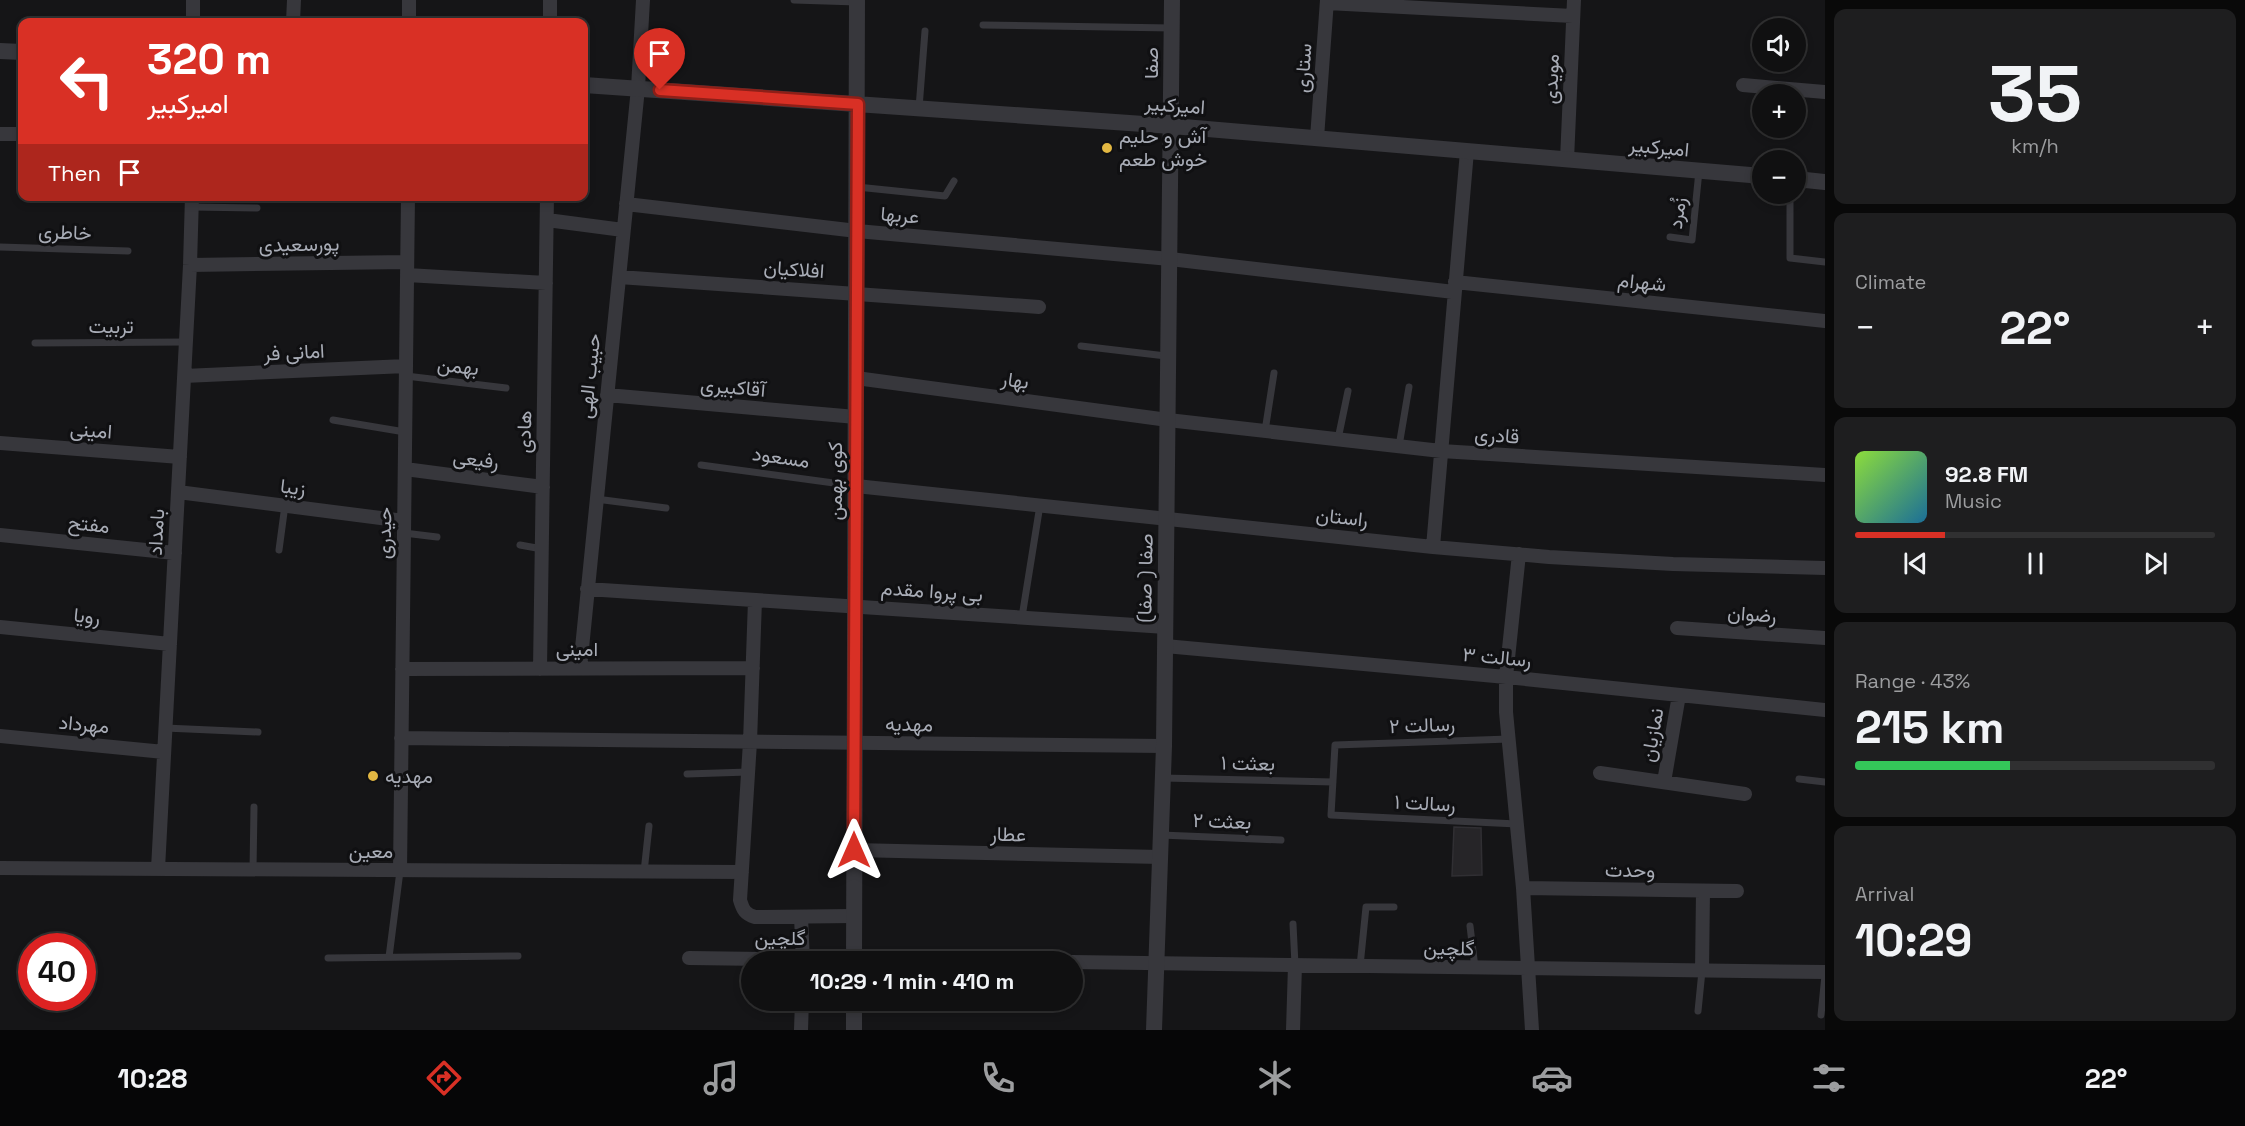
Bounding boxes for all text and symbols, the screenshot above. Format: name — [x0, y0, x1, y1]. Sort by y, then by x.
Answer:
map controls — [1752, 18, 1806, 204]
button: sound — [1752, 18, 1806, 72]
pin — [634, 28, 685, 90]
text: 320 m — [147, 33, 271, 86]
icon: arrive — [643, 37, 676, 70]
icon: left — [48, 42, 126, 120]
street label: ستاری — [1288, 42, 1318, 94]
text: 35 — [1988, 44, 2082, 144]
street label: صفا — [1138, 47, 1164, 79]
street label: مویدی — [1537, 53, 1565, 105]
button: + — [1752, 84, 1806, 138]
text: امیرکبیر — [147, 86, 229, 121]
street label: امیرکبیر — [1143, 90, 1206, 120]
place label: آش و حلیم خوش طعم — [1119, 123, 1207, 172]
street label: امیرکبیر — [1627, 131, 1690, 163]
text: km/h — [2011, 133, 2059, 159]
marker: آش و حلیم خوش طعم — [1100, 141, 1114, 155]
button: − — [1752, 150, 1806, 204]
icon: arrive — [113, 156, 146, 189]
text: Then — [48, 159, 101, 187]
street label: زُمرد — [1662, 196, 1692, 230]
street label: عربها — [880, 200, 920, 230]
street label: خاطری — [38, 218, 92, 246]
street label: پورسعیدی — [258, 230, 340, 259]
street label: افلاکیان — [763, 254, 825, 284]
street label: شهرام — [1616, 267, 1668, 297]
text: Climate — [1855, 269, 1926, 295]
text: 22° — [1999, 300, 2071, 357]
text: − — [1855, 307, 1875, 349]
text: + — [2195, 307, 2215, 349]
street label: تربیت — [88, 313, 134, 339]
street label: حبیب الهی — [572, 332, 606, 420]
street label: امانی فر — [262, 337, 325, 367]
street label: بهمن — [436, 351, 480, 381]
street label: بهار — [998, 365, 1031, 395]
street label: آقاکبیری — [699, 371, 768, 403]
street label: هادی — [511, 410, 537, 454]
street label: امینی — [69, 416, 113, 444]
street label: قادری — [1474, 420, 1520, 450]
street label: مسعود — [751, 440, 811, 474]
street label: کوی بهمن — [822, 441, 848, 520]
street label: رفیعی — [451, 443, 501, 475]
text: 92.8 FM — [1945, 460, 2028, 488]
street label: زیبا — [279, 473, 307, 501]
text: Music — [1945, 488, 2002, 514]
street label: راستان — [1315, 501, 1369, 533]
street label: حیدری — [371, 507, 397, 559]
street label: بامداد — [142, 508, 170, 556]
street label: مفتح — [67, 509, 111, 540]
street label: صفا ( صفا) — [1131, 533, 1159, 623]
icon: previous — [1899, 547, 1932, 580]
icon: pause — [2019, 547, 2052, 580]
icon: next — [2139, 547, 2172, 580]
street label: بی پروا مقدم — [880, 574, 984, 609]
street label: رضوان — [1727, 599, 1777, 629]
street label: رویا — [72, 602, 102, 630]
street label: امینی — [556, 636, 598, 662]
street label: رسالت ۳ — [1462, 641, 1532, 673]
text: Range · 43% — [1855, 668, 1970, 694]
text: 215 km — [1855, 699, 2004, 756]
street label: نمازیان — [1634, 706, 1670, 764]
street label: مهرداد — [58, 709, 110, 739]
street label: مهدیه — [885, 711, 933, 737]
street label: رسالت ۲ — [1388, 711, 1456, 739]
street label: بعثت ۱ — [1221, 750, 1275, 776]
place label: مهدیه — [385, 763, 433, 789]
marker: مهدیه — [366, 769, 380, 783]
street label: رسالت ۱ — [1394, 788, 1456, 818]
street label: بعثت ۲ — [1192, 807, 1252, 835]
position arrow — [822, 818, 886, 882]
street label: عطار — [989, 821, 1026, 847]
street label: معین — [349, 838, 393, 864]
street label: وحدت — [1605, 857, 1655, 883]
text: Arrival — [1855, 881, 1914, 907]
text: 10:29 — [1855, 912, 1972, 969]
street label: گلچین — [754, 925, 806, 952]
speed limit sign: 40 — [18, 933, 96, 1011]
street label: گلچین — [1423, 935, 1475, 962]
text: 10:29 · 1 min · 410 m — [810, 967, 1014, 995]
icon: directions — [423, 1057, 465, 1099]
icon: music — [700, 1057, 742, 1099]
icon: phone — [977, 1057, 1019, 1099]
icon: climate — [1254, 1057, 1296, 1099]
icon: car — [1531, 1057, 1573, 1099]
icon: filters — [1808, 1057, 1850, 1099]
text: 10:28 — [118, 1061, 188, 1096]
text: 22° — [2085, 1061, 2127, 1096]

